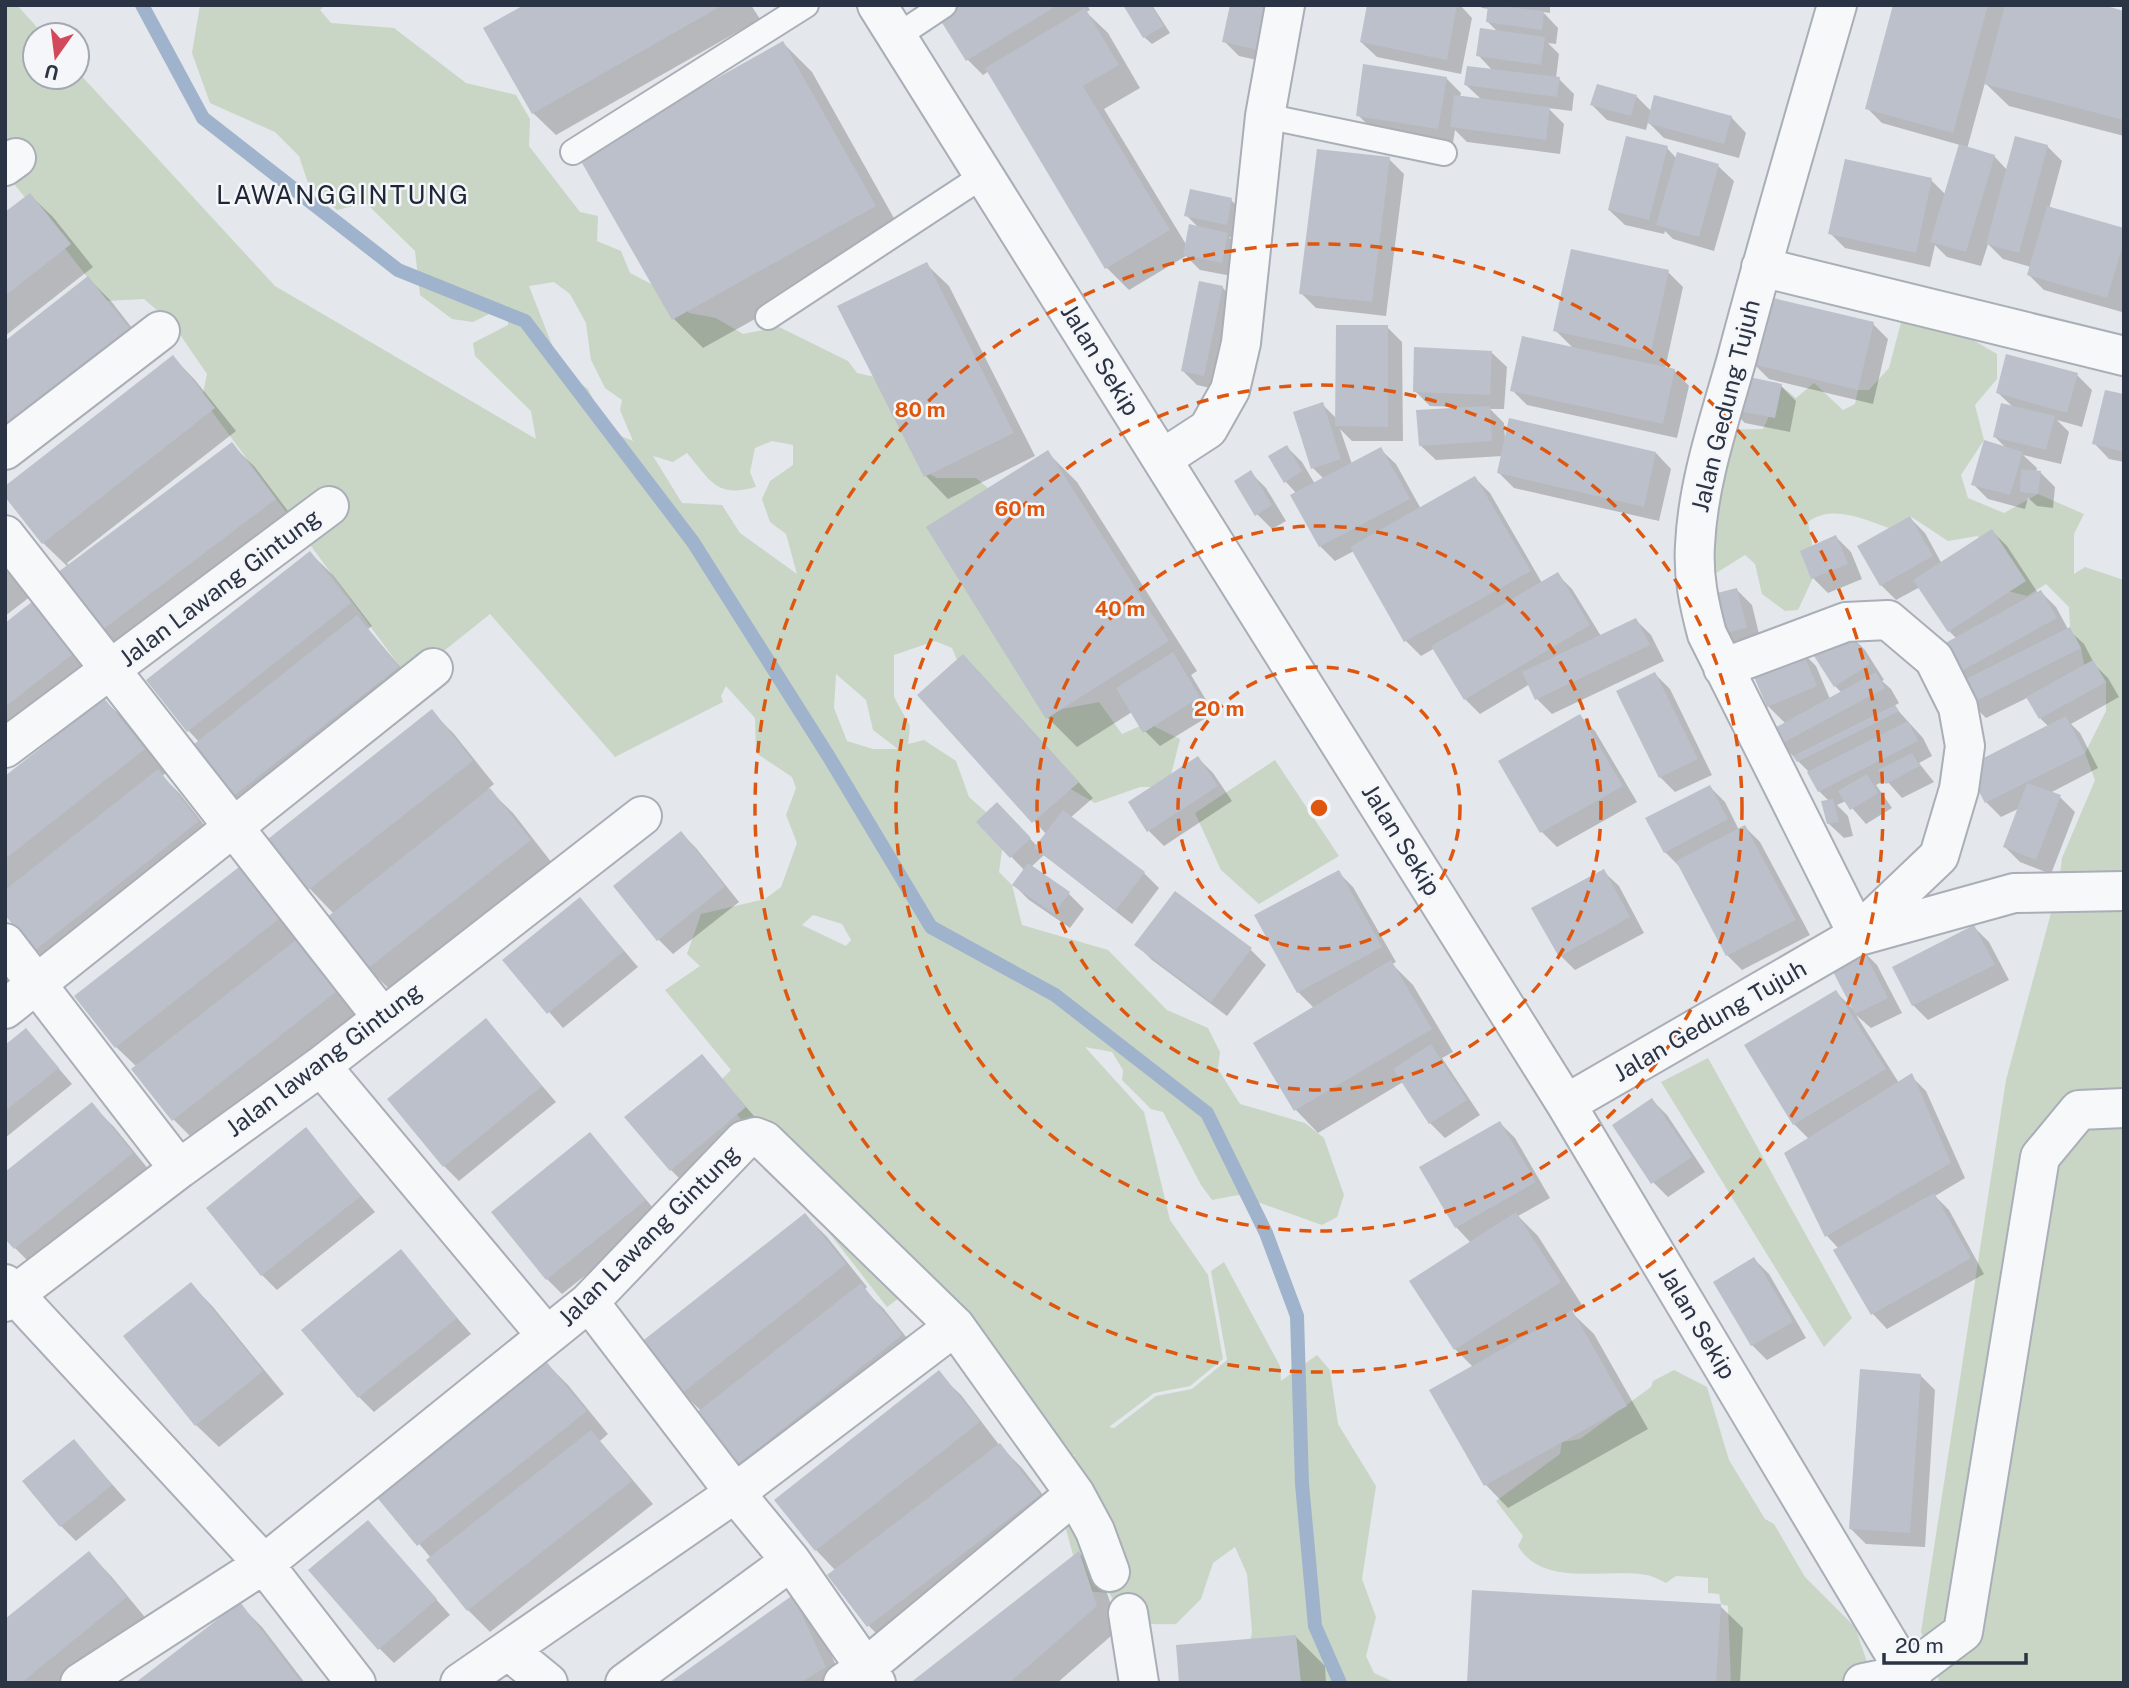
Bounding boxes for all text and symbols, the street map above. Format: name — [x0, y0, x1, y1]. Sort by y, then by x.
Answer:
north arrow — [21, 21, 91, 91]
text: U — [43, 60, 61, 85]
district label: LAWANGGINTUNG — [216, 179, 470, 210]
street label: Jalan Gedung Tujuh — [1685, 297, 1765, 515]
street label: Jalan Sekip — [1056, 299, 1146, 420]
text: 80 m — [894, 397, 946, 422]
text: 60 m — [995, 496, 1045, 521]
street label: Jalan Lawang Gintung — [113, 502, 325, 672]
text: 40 m — [1095, 596, 1145, 621]
text: 20 m — [1194, 696, 1244, 721]
street label: Jalan Sekip — [1357, 779, 1447, 900]
centre of rings — [1307, 796, 1331, 820]
street label: Jalan Gedung Tujuh — [1608, 954, 1811, 1087]
street label: Jalan lawang Gintung — [220, 976, 427, 1142]
street label: Jalan Lawang Gintung — [552, 1139, 745, 1332]
street label: Jalan Sekip — [1653, 1261, 1742, 1384]
scale bar — [1884, 1622, 2026, 1666]
text: 20 m — [1895, 1633, 1944, 1658]

